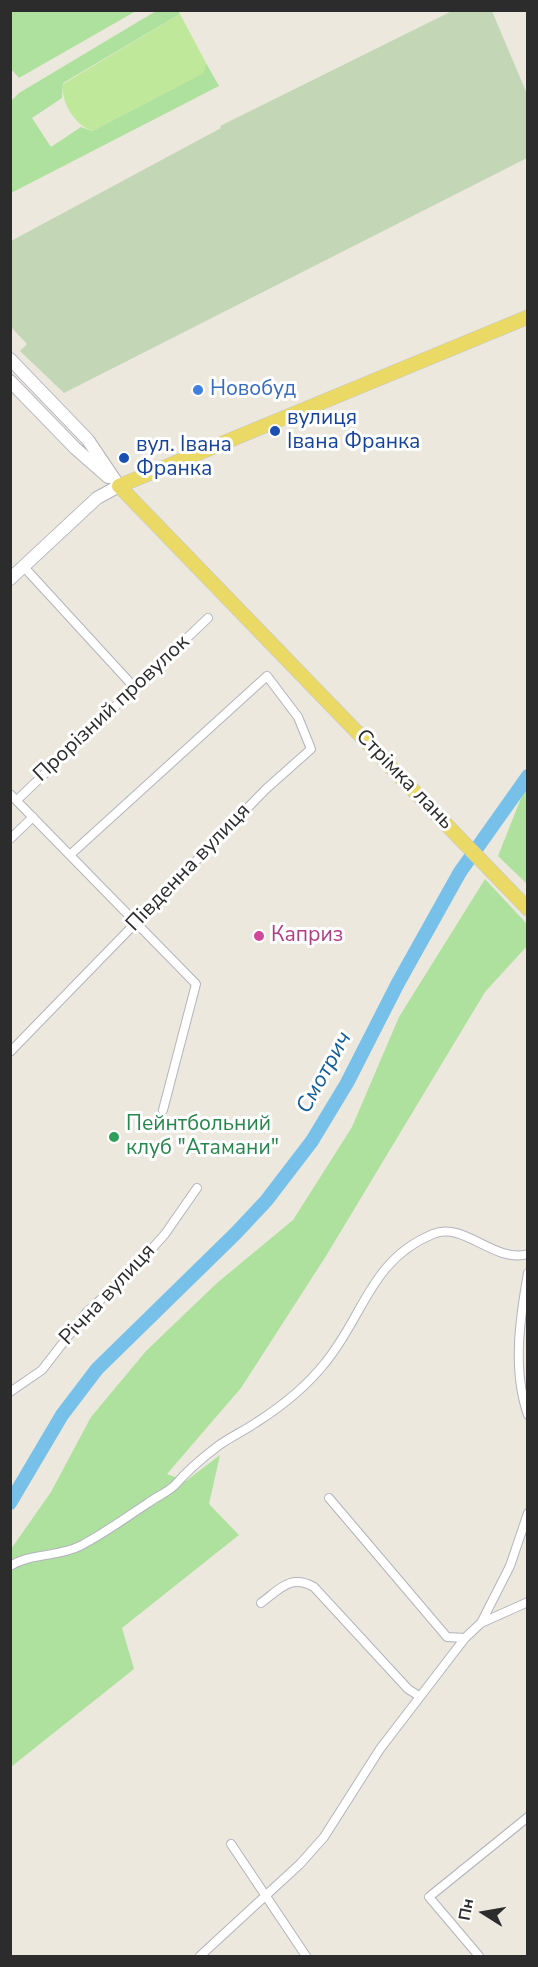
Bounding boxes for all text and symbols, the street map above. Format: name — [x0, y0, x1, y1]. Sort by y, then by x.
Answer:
place label: Новобуд — [210, 377, 296, 403]
marker: Новобуд — [191, 383, 205, 397]
place label: вулиця Івана Франка — [287, 406, 420, 456]
marker: вулиця Івана Франка — [268, 424, 282, 438]
place label: вул. Івана Франка — [136, 433, 232, 483]
marker: вул. Івана Франка — [117, 451, 131, 465]
street label: Прорізний провулок — [29, 630, 195, 788]
street label: Стрімка лань — [350, 725, 458, 835]
street label: Південна вулиця — [122, 799, 256, 937]
place label: Каприз — [271, 923, 343, 949]
marker: Каприз — [252, 929, 266, 943]
water label: Смотрич — [292, 1027, 358, 1119]
place label: Пейнтбольний клуб "Атамани" — [126, 1112, 279, 1162]
marker: Пейнтбольний клуб "Атамани" — [107, 1130, 121, 1144]
street label: Річна вулиця — [55, 1239, 161, 1351]
north arrow — [454, 1883, 514, 1943]
text: Пн — [453, 1897, 479, 1922]

